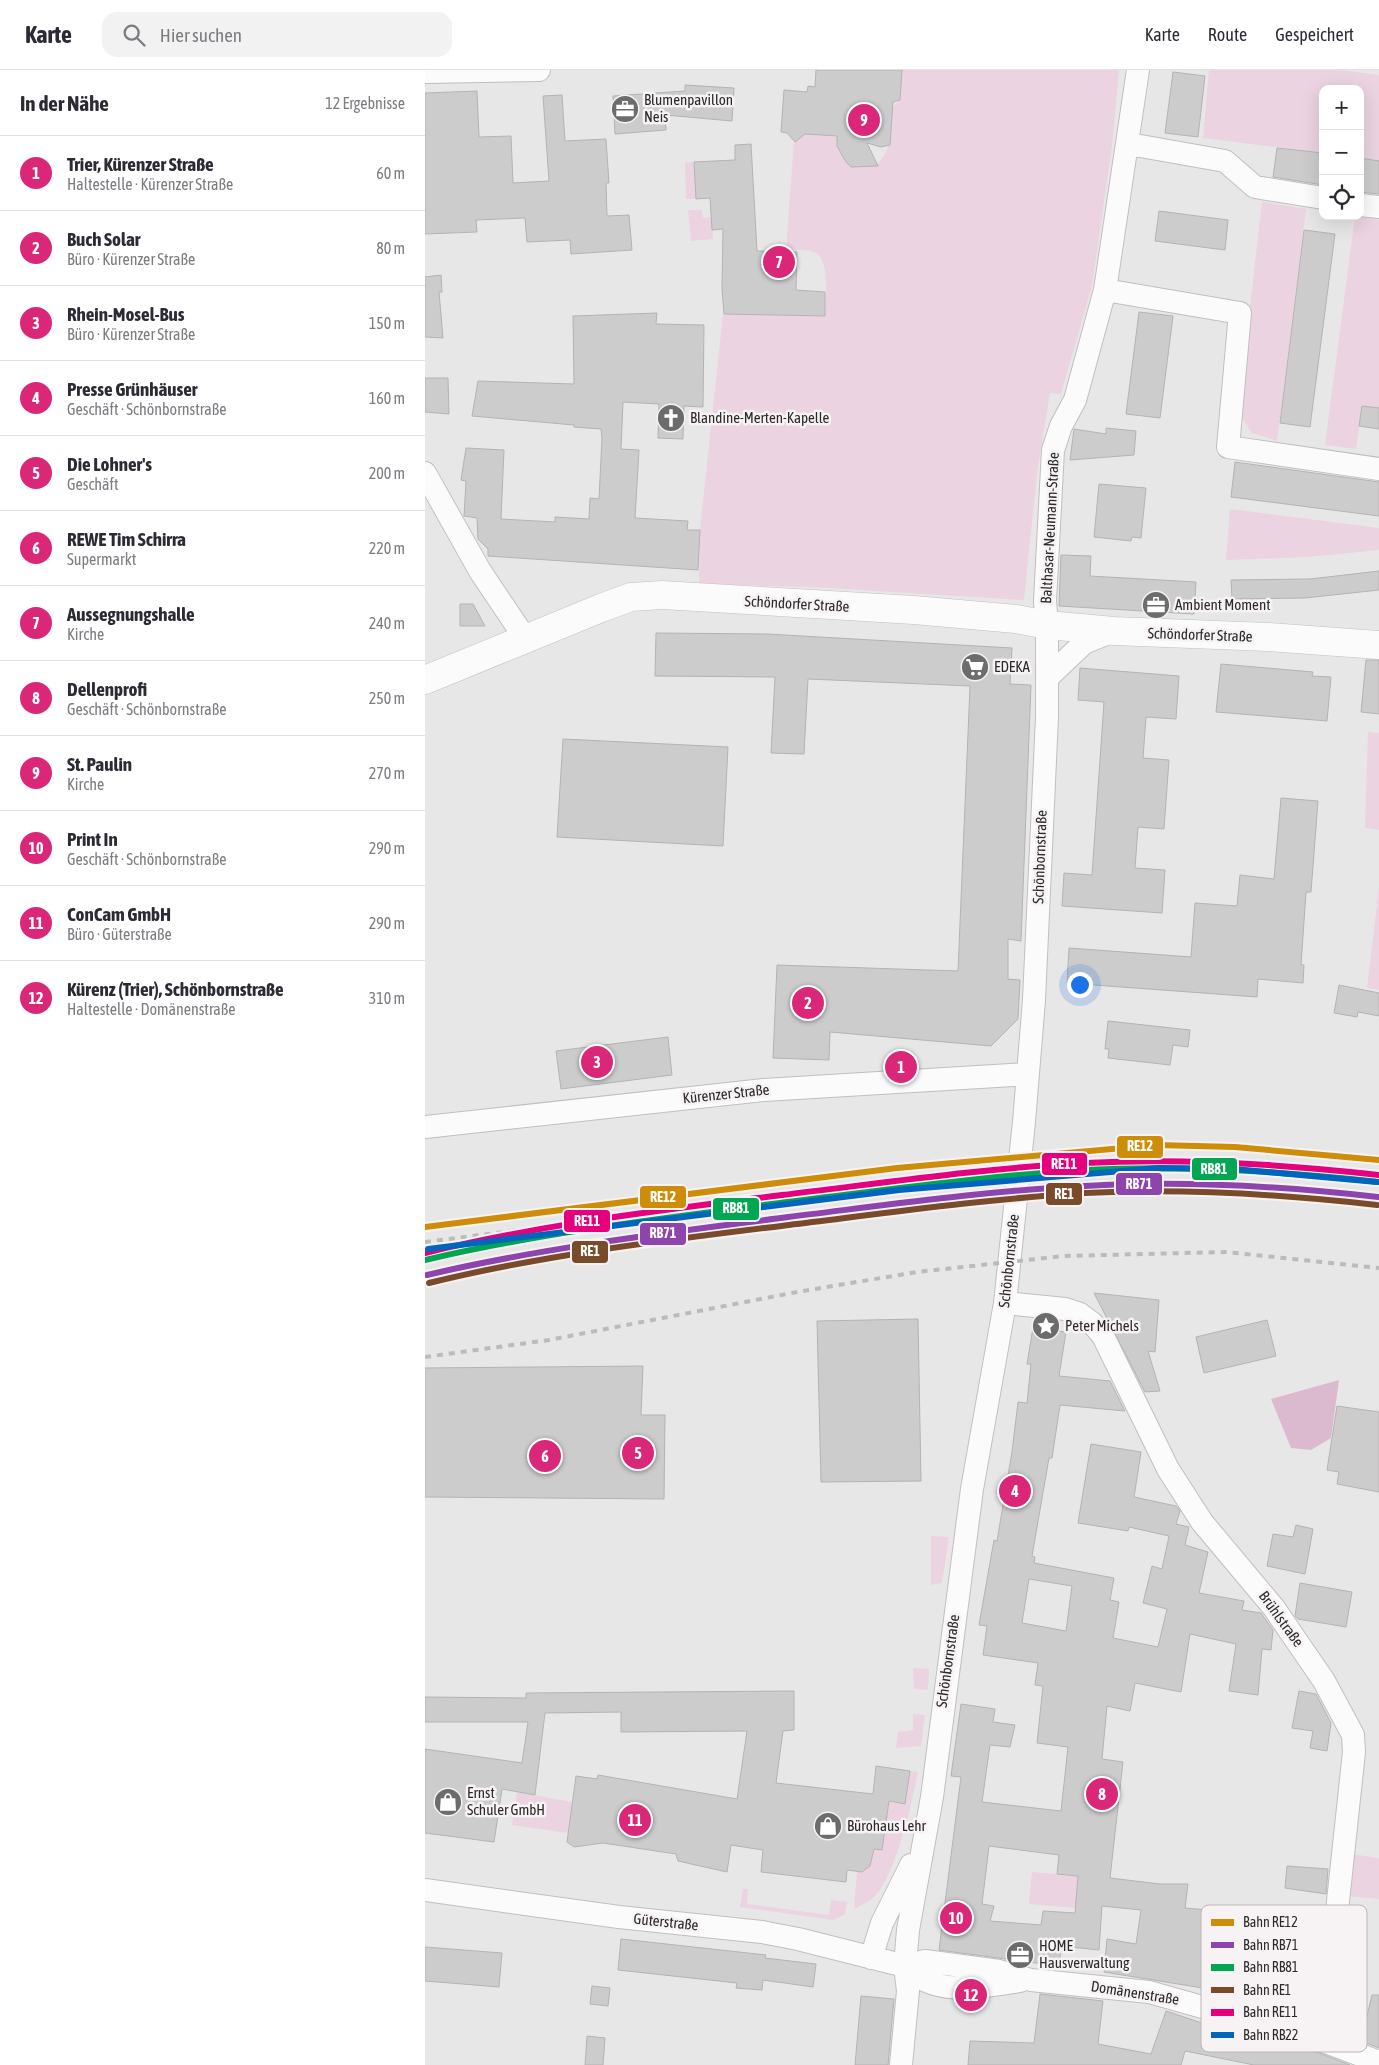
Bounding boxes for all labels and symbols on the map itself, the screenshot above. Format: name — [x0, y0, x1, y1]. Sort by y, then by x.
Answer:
place label: Blumenpavillon Neis — [644, 91, 733, 125]
office icon: Blumenpavillon Neis — [610, 94, 640, 124]
pin: 9 — [848, 101, 880, 139]
pin: 7 — [763, 243, 795, 281]
church icon: Blandine-Merten-Kapelle — [656, 403, 686, 433]
place label: Blandine-Merten-Kapelle — [690, 409, 830, 426]
street label: Balthasar-Neumann-Straße — [1037, 452, 1062, 604]
office icon: Ambient Moment — [1141, 590, 1171, 620]
street label: Schöndorfer Straße — [744, 592, 850, 615]
place label: Ambient Moment — [1175, 596, 1270, 613]
street label: Schöndorfer Straße — [1147, 624, 1253, 645]
supermarket icon: EDEKA — [960, 652, 990, 682]
place label: EDEKA — [994, 658, 1031, 675]
street label: Schönbornstraße — [1029, 810, 1050, 904]
your location — [1067, 972, 1093, 998]
pin: 2 — [792, 984, 824, 1022]
pin: 3 — [581, 1043, 613, 1081]
pin: 1 — [885, 1048, 917, 1086]
street label: Kürenzer Straße — [682, 1080, 770, 1107]
line badge: RE12 — [1116, 1135, 1164, 1159]
text: RE12 — [1127, 1138, 1153, 1154]
line badge: RE11 — [1041, 1152, 1088, 1176]
text: RE11 — [1051, 1156, 1077, 1172]
line badge: RB81 — [1191, 1157, 1238, 1181]
text: RB81 — [1201, 1161, 1228, 1177]
line badge: RB71 — [1115, 1172, 1163, 1196]
text: RB71 — [1126, 1176, 1153, 1192]
line badge: RE1 — [1045, 1182, 1083, 1206]
line badge: RE12 — [639, 1185, 687, 1209]
text: RE1 — [1054, 1186, 1074, 1202]
text: RE12 — [650, 1189, 676, 1205]
line badge: RB81 — [712, 1197, 760, 1221]
text: RB81 — [723, 1200, 750, 1216]
line badge: RE11 — [563, 1209, 611, 1233]
text: RE11 — [574, 1213, 600, 1229]
street label: Schönbornstraße — [995, 1213, 1022, 1309]
line badge: RB71 — [639, 1222, 687, 1246]
text: RB71 — [650, 1225, 677, 1241]
line badge: RE1 — [571, 1240, 609, 1264]
text: RE1 — [580, 1243, 600, 1259]
place icon: Peter Michels — [1031, 1311, 1061, 1341]
place label: Peter Michels — [1065, 1317, 1139, 1334]
pin: 5 — [622, 1434, 654, 1472]
pin: 6 — [529, 1437, 561, 1475]
pin: 4 — [999, 1472, 1031, 1510]
street label: Brühlstraße — [1256, 1588, 1307, 1650]
street label: Schönbornstraße — [933, 1613, 962, 1709]
pin: 8 — [1086, 1775, 1118, 1813]
place label: Ernst Schuler GmbH — [467, 1784, 545, 1818]
shop icon: Ernst Schuler GmbH — [433, 1787, 463, 1817]
pin: 11 — [619, 1801, 651, 1839]
shop icon: Bürohaus Lehr — [813, 1811, 843, 1841]
place label: Bürohaus Lehr — [847, 1817, 927, 1834]
pin: 10 — [940, 1899, 972, 1937]
legend — [1201, 1905, 1367, 2052]
street label: Güterstraße — [633, 1910, 700, 1933]
text: Bahn RE12 — [1243, 1914, 1298, 1930]
place label: HOME Hausverwaltung — [1039, 1937, 1130, 1971]
text: Bahn RB71 — [1243, 1937, 1298, 1953]
office icon: HOME Hausverwaltung — [1005, 1940, 1035, 1970]
text: Bahn RB81 — [1243, 1959, 1298, 1975]
pin: 12 — [955, 1976, 987, 2014]
street label: Domänenstraße — [1090, 1977, 1181, 2008]
text: Bahn RE1 — [1243, 1982, 1291, 1998]
text: Bahn RE11 — [1243, 2004, 1298, 2020]
text: Bahn RB22 — [1243, 2027, 1298, 2043]

